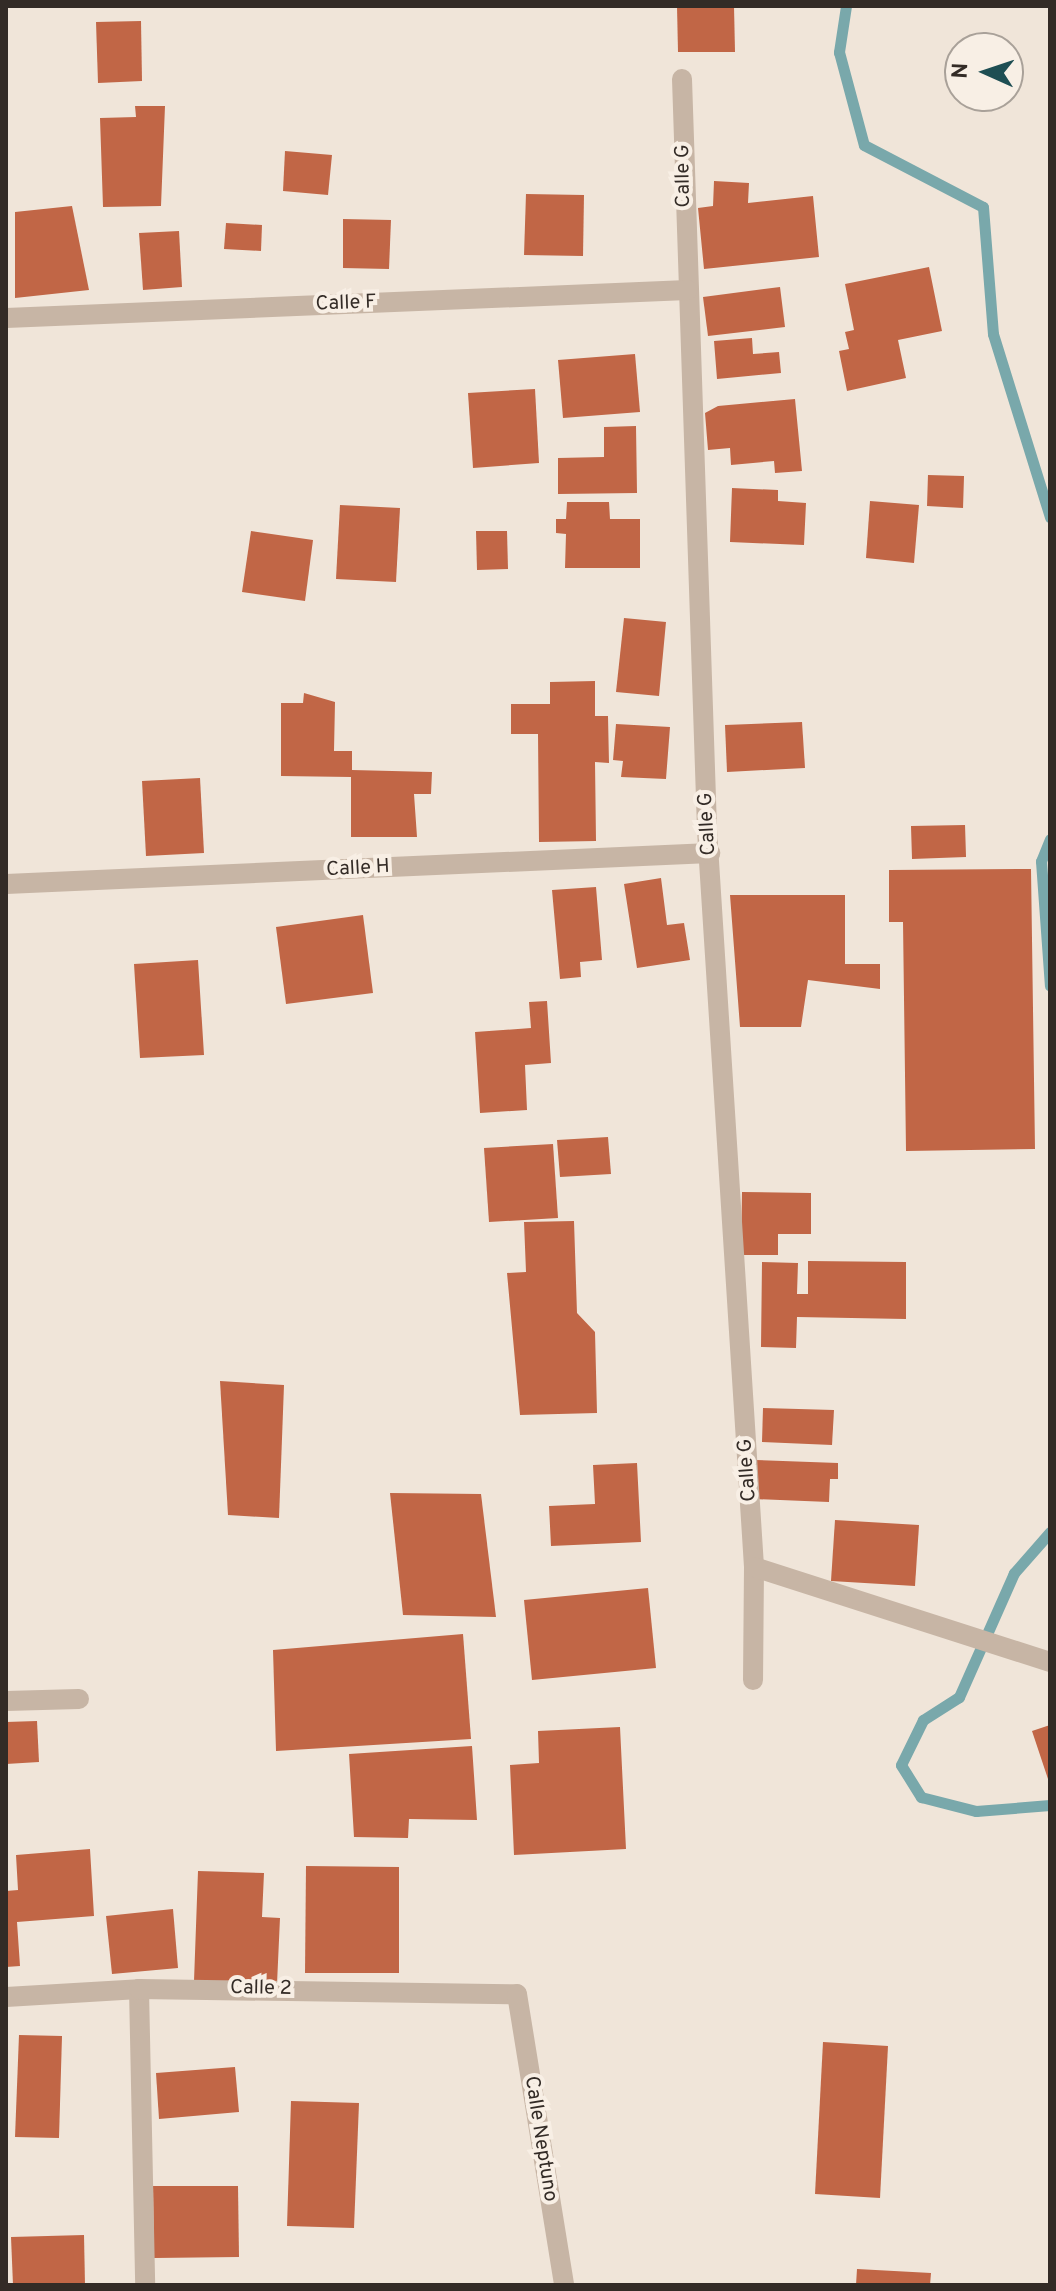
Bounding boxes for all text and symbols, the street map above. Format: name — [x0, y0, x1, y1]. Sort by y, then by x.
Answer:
north arrow — [944, 32, 1024, 112]
text: N — [948, 62, 975, 79]
street label: Calle G — [671, 144, 697, 208]
street label: Calle F — [315, 291, 377, 317]
street label: Calle G — [694, 792, 722, 856]
street label: Calle H — [326, 855, 390, 883]
street label: Calle G — [734, 1438, 762, 1502]
street label: Calle 2 — [230, 1976, 292, 2002]
street label: Calle Neptuno — [518, 2074, 562, 2204]

